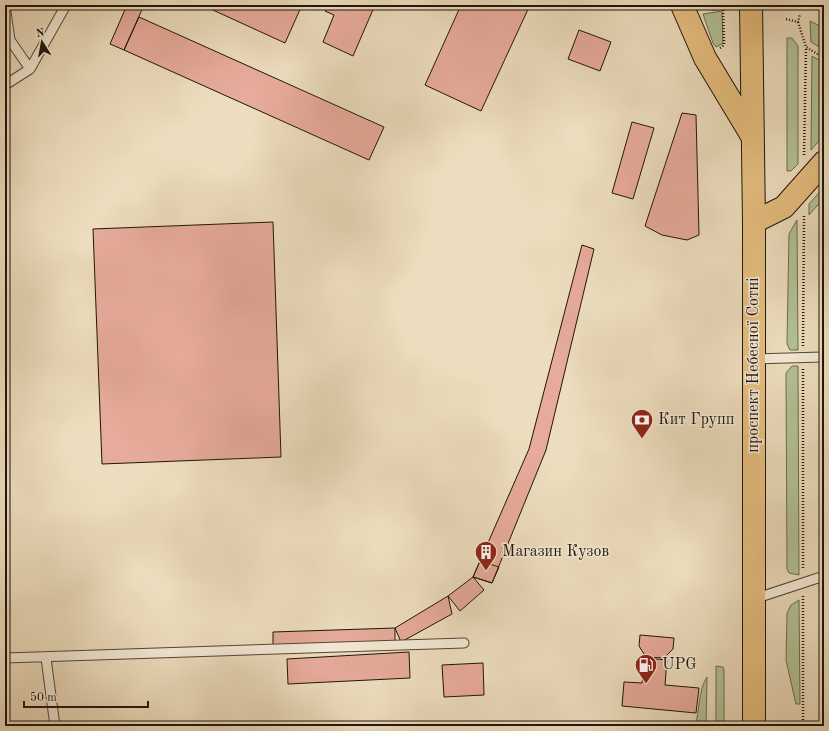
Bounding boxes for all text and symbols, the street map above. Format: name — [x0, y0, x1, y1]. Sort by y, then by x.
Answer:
north arrow — [22, 22, 62, 62]
text: N — [35, 27, 46, 40]
street label: проспект Небесної Сотні — [746, 277, 762, 453]
bank icon: Кит Групп — [629, 407, 655, 440]
place label: Кит Групп — [658, 412, 735, 428]
building icon: Магазин Кузов — [473, 539, 499, 572]
place label: Магазин Кузов — [502, 544, 609, 560]
fuel station icon: UPG — [633, 652, 659, 685]
place label: UPG — [662, 657, 697, 673]
scale bar — [24, 683, 148, 709]
text: 50 m — [30, 691, 57, 704]

